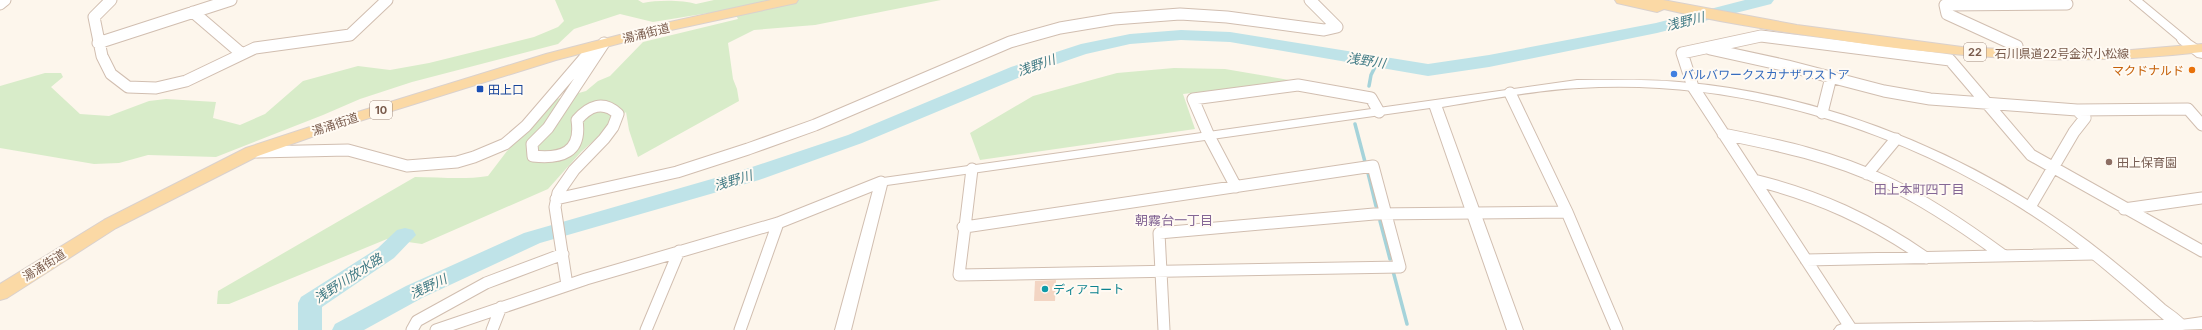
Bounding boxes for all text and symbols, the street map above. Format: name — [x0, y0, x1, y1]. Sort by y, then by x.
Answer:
water label: 浅野川 — [1664, 8, 1708, 33]
street label: 湯涌街道 — [621, 20, 671, 46]
road number: 22 — [1964, 43, 1986, 61]
street label: 石川県道22号金沢小松線 — [1995, 46, 2129, 61]
water label: 浅野川 — [1345, 49, 1388, 71]
water label: 浅野川 — [1015, 50, 1059, 79]
place label: マクドナルド — [2112, 63, 2184, 78]
marker: マクドナルド — [2187, 65, 2197, 75]
place label: バルバワークスカナザワストア — [1682, 67, 1850, 82]
marker: バルバワークスカナザワストア — [1669, 69, 1679, 79]
place label: 田上口 — [488, 82, 524, 97]
marker: 田上口 — [475, 84, 485, 94]
road number: 10 — [370, 101, 392, 119]
street label: 湯涌街道 — [310, 109, 360, 139]
place label: 田上保育園 — [2117, 155, 2177, 170]
marker: 田上保育園 — [2104, 157, 2114, 167]
water label: 浅野川 — [712, 166, 756, 193]
district label: 田上本町四丁目 — [1873, 181, 1965, 197]
district label: 朝霧台一丁目 — [1135, 212, 1213, 228]
street label: 湯涌街道 — [20, 246, 68, 284]
water label: 浅野川放水路 — [311, 250, 386, 306]
water label: 浅野川 — [407, 270, 451, 301]
place label: ディアコート — [1053, 282, 1124, 297]
marker: ディアコート — [1040, 284, 1050, 294]

